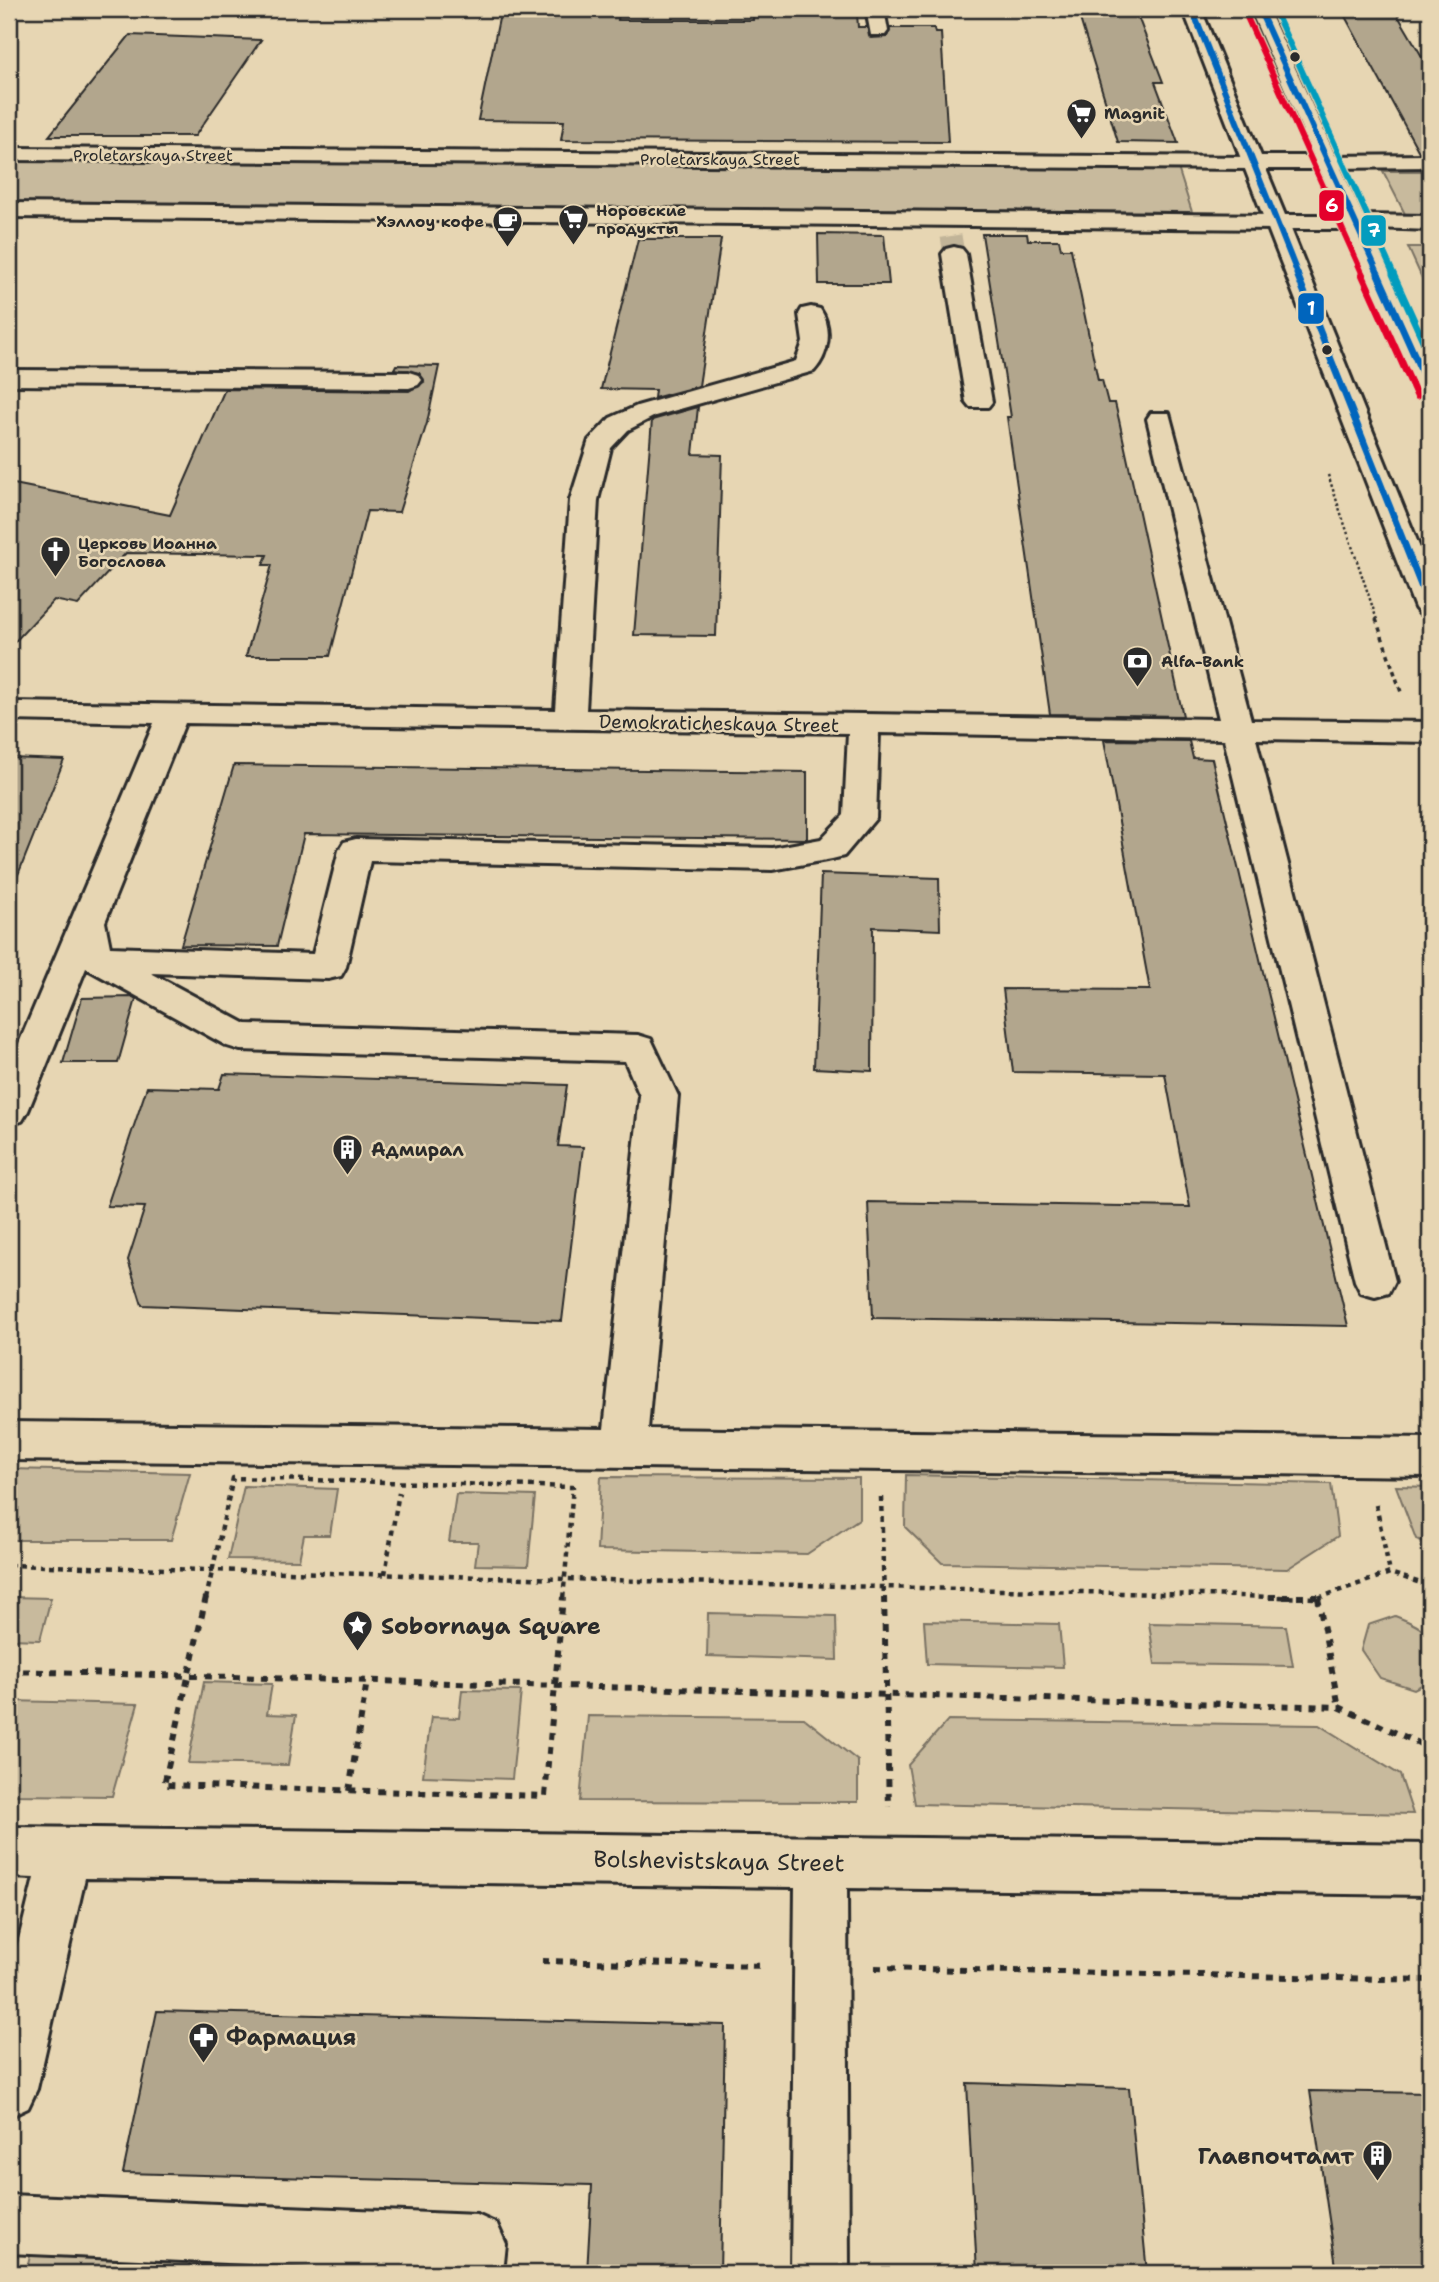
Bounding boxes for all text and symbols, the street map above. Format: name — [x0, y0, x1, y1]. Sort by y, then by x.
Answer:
unlabelled marker — [1288, 50, 1302, 64]
supermarket icon: Magnit — [1064, 96, 1098, 140]
place label: Magnit — [1104, 103, 1165, 124]
street label: Proletarskaya Street — [73, 145, 233, 166]
street label: Proletarskaya Street — [640, 149, 800, 170]
line badge: 6 — [1318, 189, 1345, 222]
text: 6 — [1325, 193, 1339, 218]
place label: Норовские продукты — [596, 200, 687, 239]
supermarket icon: Норовские продукты — [556, 202, 590, 246]
cafe icon: Хэллоу кофе — [490, 204, 524, 248]
place label: Хэллоу кофе — [376, 211, 484, 232]
line badge: 7 — [1360, 214, 1387, 247]
text: 7 — [1367, 218, 1381, 243]
line badge: 1 — [1297, 292, 1325, 325]
text: 1 — [1307, 296, 1315, 321]
unlabelled marker — [1320, 343, 1334, 357]
place label: Церковь Иоанна Богослова — [78, 533, 217, 572]
church icon: Церковь Иоанна Богослова — [38, 535, 72, 579]
bank icon: Alfa-Bank — [1121, 644, 1155, 688]
place label: Alfa-Bank — [1161, 651, 1244, 672]
street label: Demokraticheskaya Street — [599, 709, 839, 738]
building icon: Адмирал — [331, 1132, 365, 1176]
place label: Адмирал — [371, 1137, 464, 1162]
place icon: Sobornaya Square — [341, 1609, 375, 1653]
place label: Sobornaya Square — [381, 1611, 601, 1641]
street label: Bolshevistskaya Street — [593, 1844, 845, 1878]
pharmacy icon: Фармация — [186, 2020, 220, 2064]
place label: Фармация — [226, 2022, 356, 2052]
building icon: Главпочтамт — [1360, 2139, 1394, 2183]
place label: Главпочтамт — [1198, 2141, 1354, 2171]

